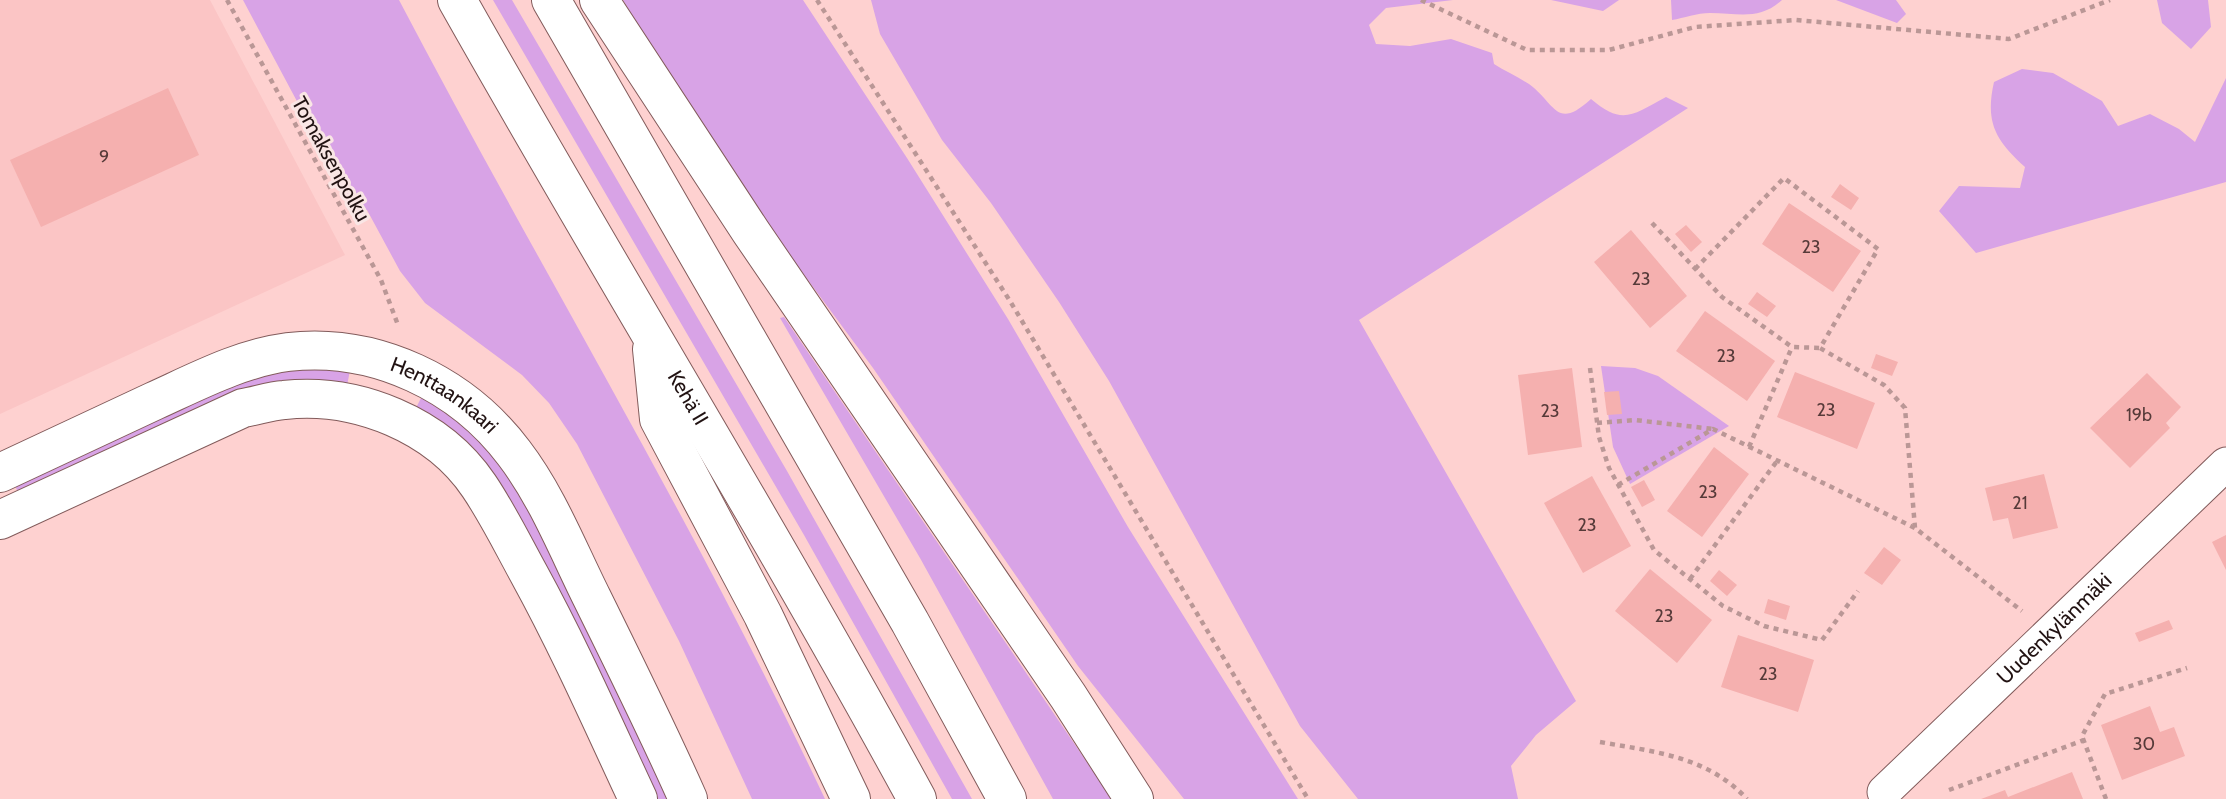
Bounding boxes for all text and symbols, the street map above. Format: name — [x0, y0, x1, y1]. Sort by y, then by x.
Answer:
street label: Tomaksenpolku — [287, 92, 376, 226]
house number: 9 — [99, 146, 109, 168]
house number: 23 — [1801, 236, 1821, 258]
house number: 23 — [1631, 268, 1651, 290]
house number: 23 — [1716, 345, 1736, 367]
street label: Henttaankaari — [387, 351, 504, 438]
street label: Kehä II — [663, 366, 714, 429]
house number: 23 — [1816, 399, 1836, 421]
house number: 23 — [1540, 400, 1560, 422]
house number: 19b — [2126, 404, 2152, 426]
house number: 23 — [1698, 481, 1718, 503]
house number: 21 — [2012, 492, 2028, 514]
house number: 23 — [1577, 514, 1597, 536]
street label: Uudenkylänmäki — [1991, 568, 2117, 689]
house number: 23 — [1654, 605, 1674, 627]
house number: 23 — [1758, 663, 1778, 685]
house number: 30 — [2133, 733, 2155, 755]

